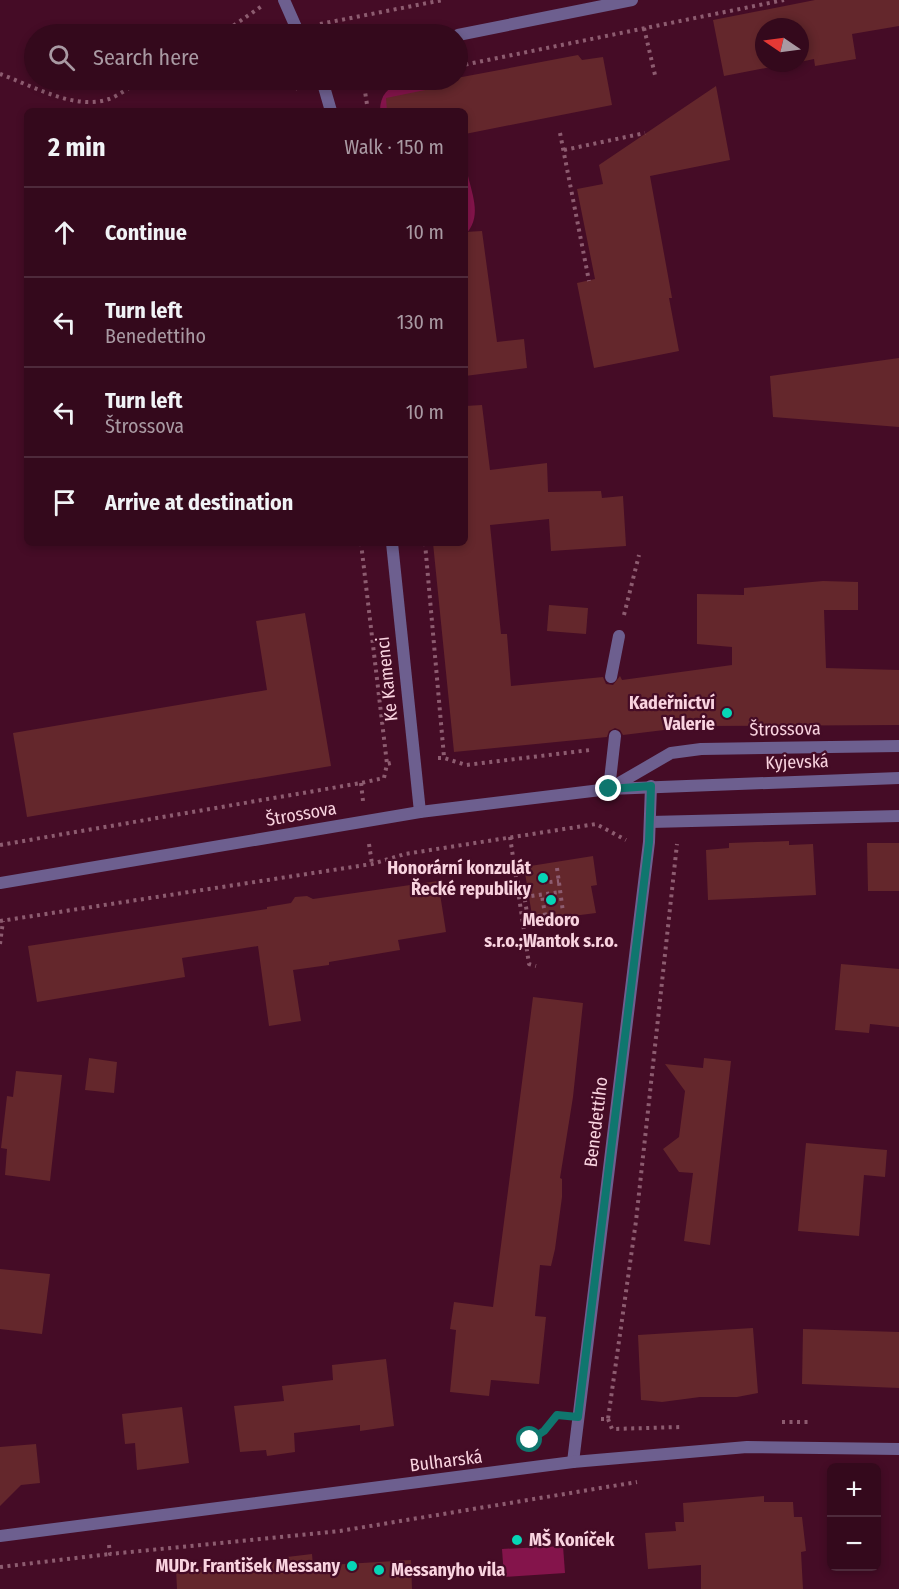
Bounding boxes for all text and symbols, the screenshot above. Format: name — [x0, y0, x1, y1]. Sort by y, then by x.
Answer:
north arrow — [755, 18, 809, 72]
search box — [24, 24, 468, 90]
icon: search — [45, 41, 78, 74]
text: Search here — [93, 44, 199, 71]
text: 2 min — [48, 132, 106, 163]
text: Walk · 150 m — [344, 135, 444, 159]
icon: ahead — [48, 216, 81, 249]
text: Continue — [105, 219, 187, 246]
text: 10 m — [406, 220, 444, 244]
text: Turn left — [105, 297, 183, 324]
icon: left — [48, 306, 81, 339]
text: 130 m — [397, 310, 444, 334]
text: Benedettiho — [105, 324, 206, 348]
text: Turn left — [105, 387, 183, 414]
icon: left — [48, 396, 81, 429]
text: 10 m — [406, 400, 444, 424]
text: Štrossova — [105, 414, 184, 438]
icon: arrive — [48, 486, 81, 519]
text: Arrive at destination — [105, 489, 293, 516]
street label: Ke Kamenci — [372, 636, 402, 722]
place label: Kadeřnictví Valerie — [629, 692, 715, 735]
marker: Kadeřnictví Valerie — [720, 706, 734, 720]
street label: Štrossova — [749, 717, 821, 741]
street label: Kyjevská — [765, 750, 829, 774]
route end — [595, 775, 621, 801]
street label: Štrossova — [264, 797, 338, 831]
place label: Honorární konzulát Řecké republiky — [387, 857, 532, 900]
marker: Honorární konzulát Řecké republiky — [536, 871, 550, 885]
marker: Medoro s.r.o.;Wantok s.r.o. — [544, 893, 558, 907]
place label: Medoro s.r.o.;Wantok s.r.o. — [484, 909, 618, 952]
street label: Benedettiho — [580, 1076, 612, 1168]
route start — [516, 1426, 542, 1452]
street label: Bulharská — [408, 1446, 484, 1476]
map controls — [827, 1463, 881, 1571]
button: + — [827, 1463, 881, 1517]
button: − — [827, 1517, 881, 1571]
place label: MŠ Koníček — [529, 1528, 615, 1551]
marker: MŠ Koníček — [510, 1533, 524, 1547]
place label: MUDr. František Messany — [156, 1555, 340, 1577]
marker: MUDr. František Messany — [345, 1559, 359, 1573]
place label: Messanyho vila — [391, 1559, 505, 1581]
marker: Messanyho vila — [372, 1563, 386, 1577]

